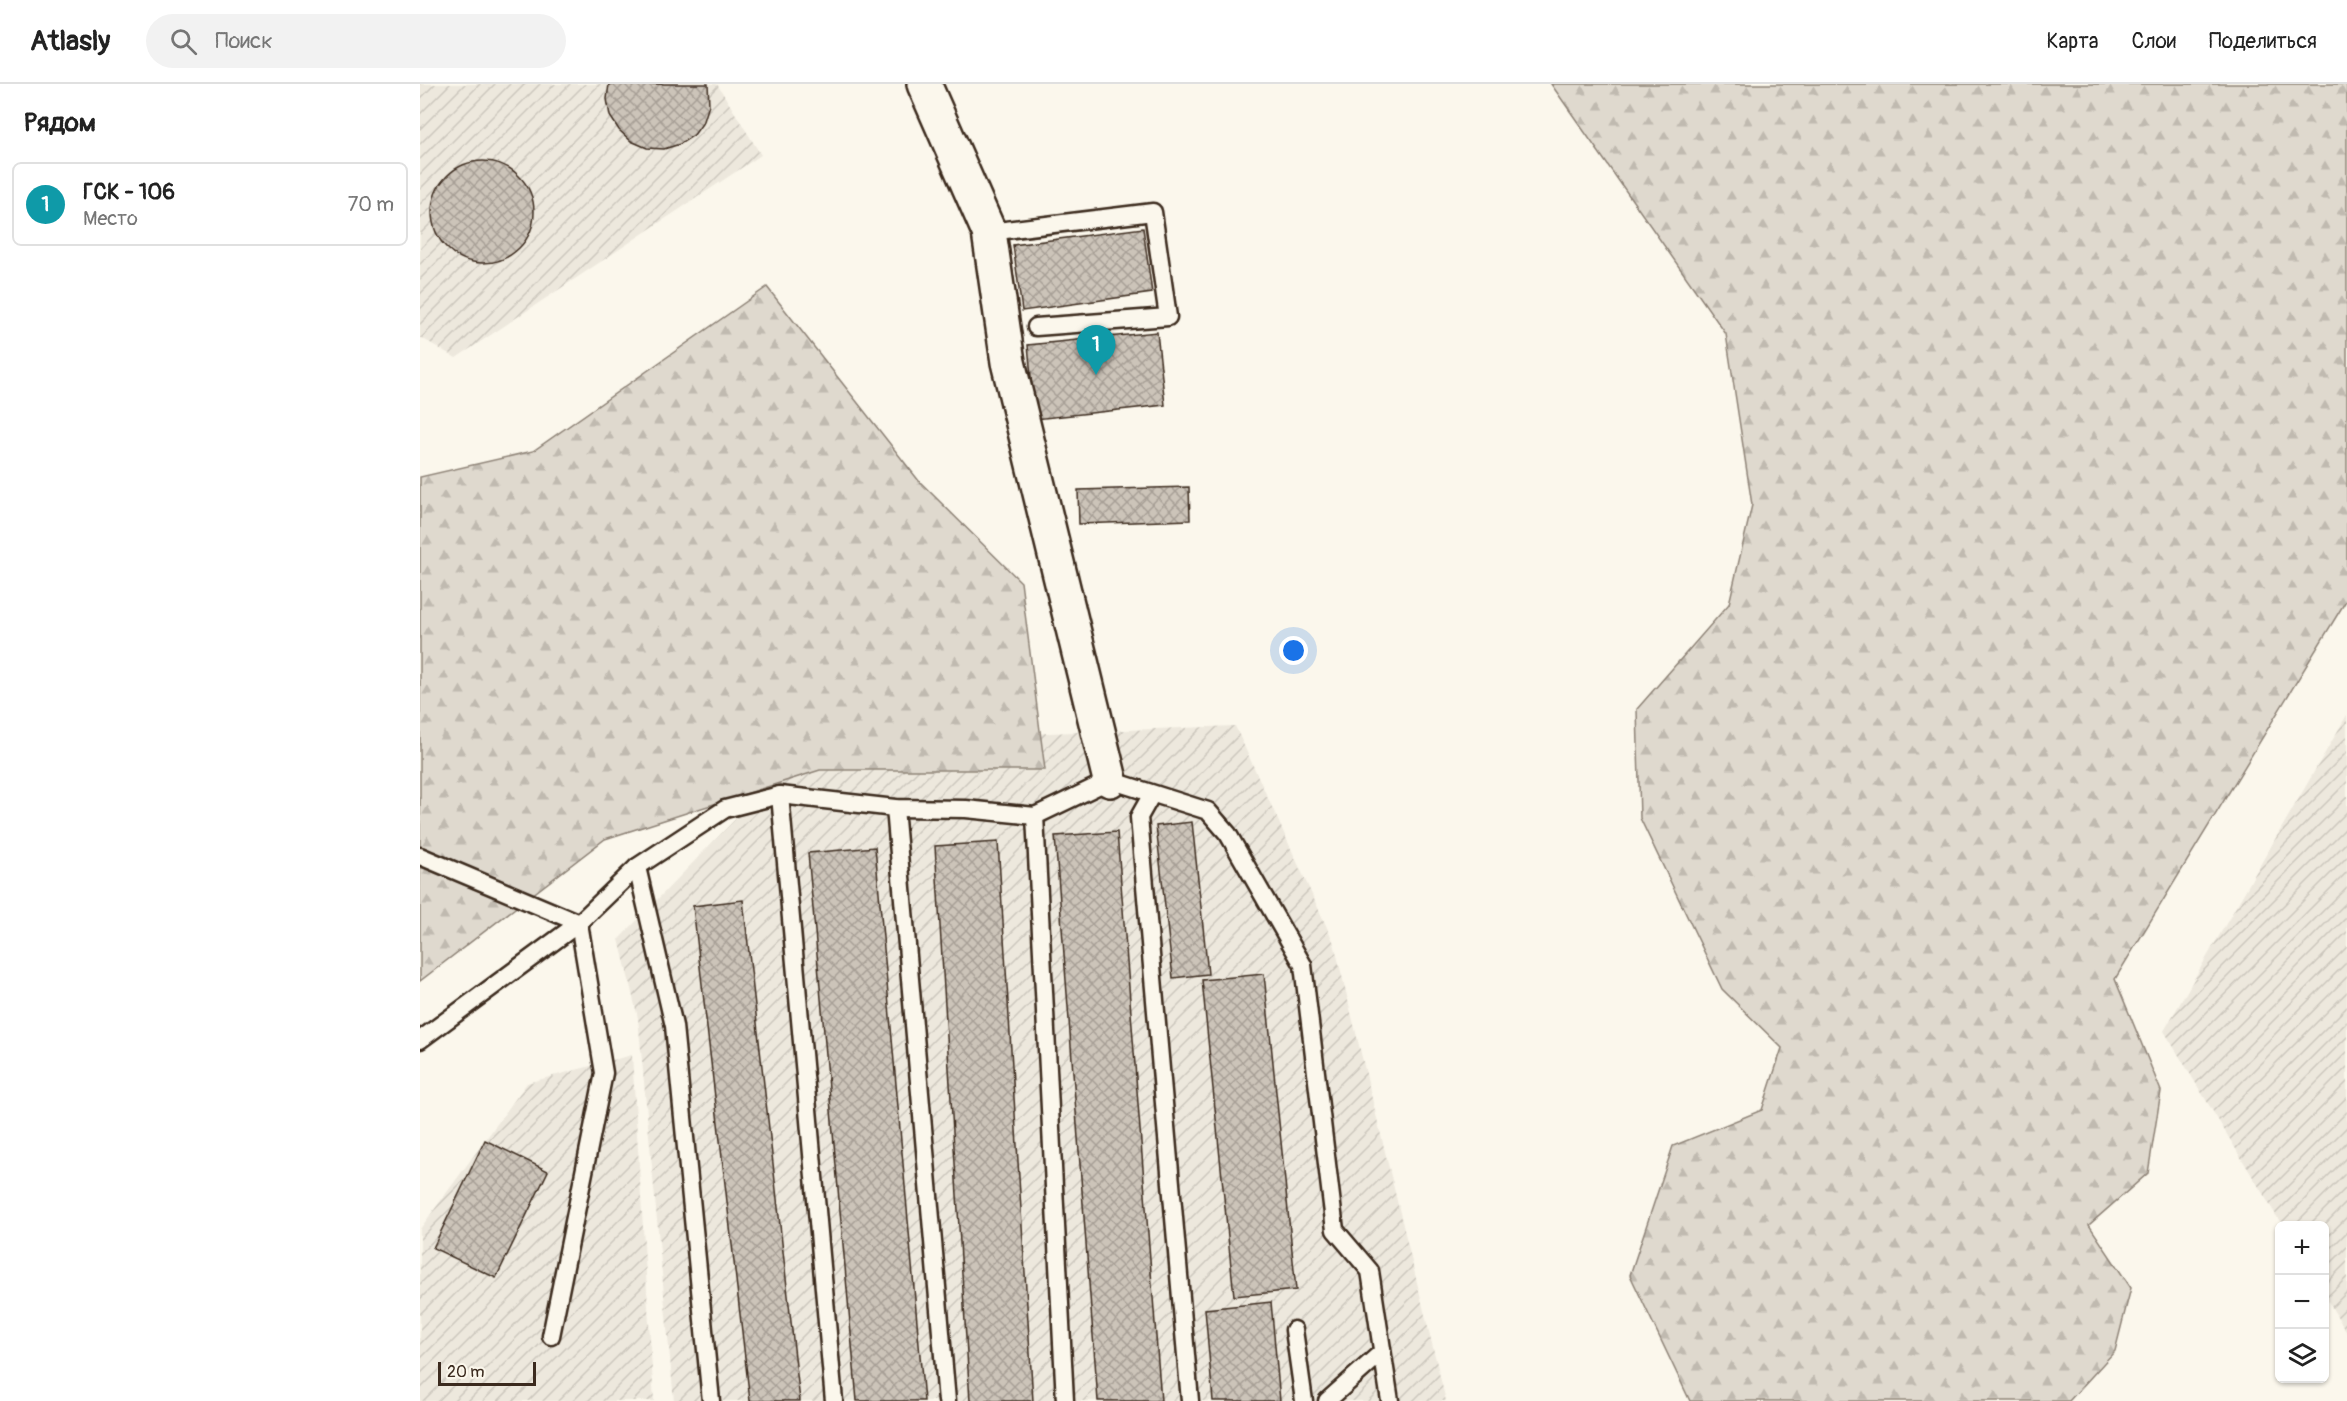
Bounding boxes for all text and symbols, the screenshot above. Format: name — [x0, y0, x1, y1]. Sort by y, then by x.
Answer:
search box — [146, 14, 566, 68]
text: Atlasly — [30, 24, 110, 59]
icon: search — [167, 25, 200, 58]
text: Поиск — [215, 27, 273, 55]
text: Карта — [2046, 28, 2098, 55]
text: Слои — [2131, 28, 2176, 55]
text: Поделиться — [2209, 28, 2317, 55]
text: Рядом — [24, 107, 96, 139]
text: ГСК - 106 — [83, 178, 175, 206]
text: 1 — [42, 192, 49, 217]
text: 70 m — [348, 192, 394, 217]
text: Место — [83, 206, 138, 231]
pin: 1 — [1076, 326, 1116, 375]
your location — [1279, 636, 1308, 665]
map controls — [2275, 1221, 2329, 1383]
button: + — [2275, 1221, 2329, 1275]
button: − — [2275, 1275, 2329, 1329]
button: layers — [2275, 1329, 2329, 1383]
scale bar — [438, 1359, 536, 1386]
text: 20 m — [447, 1362, 485, 1382]

